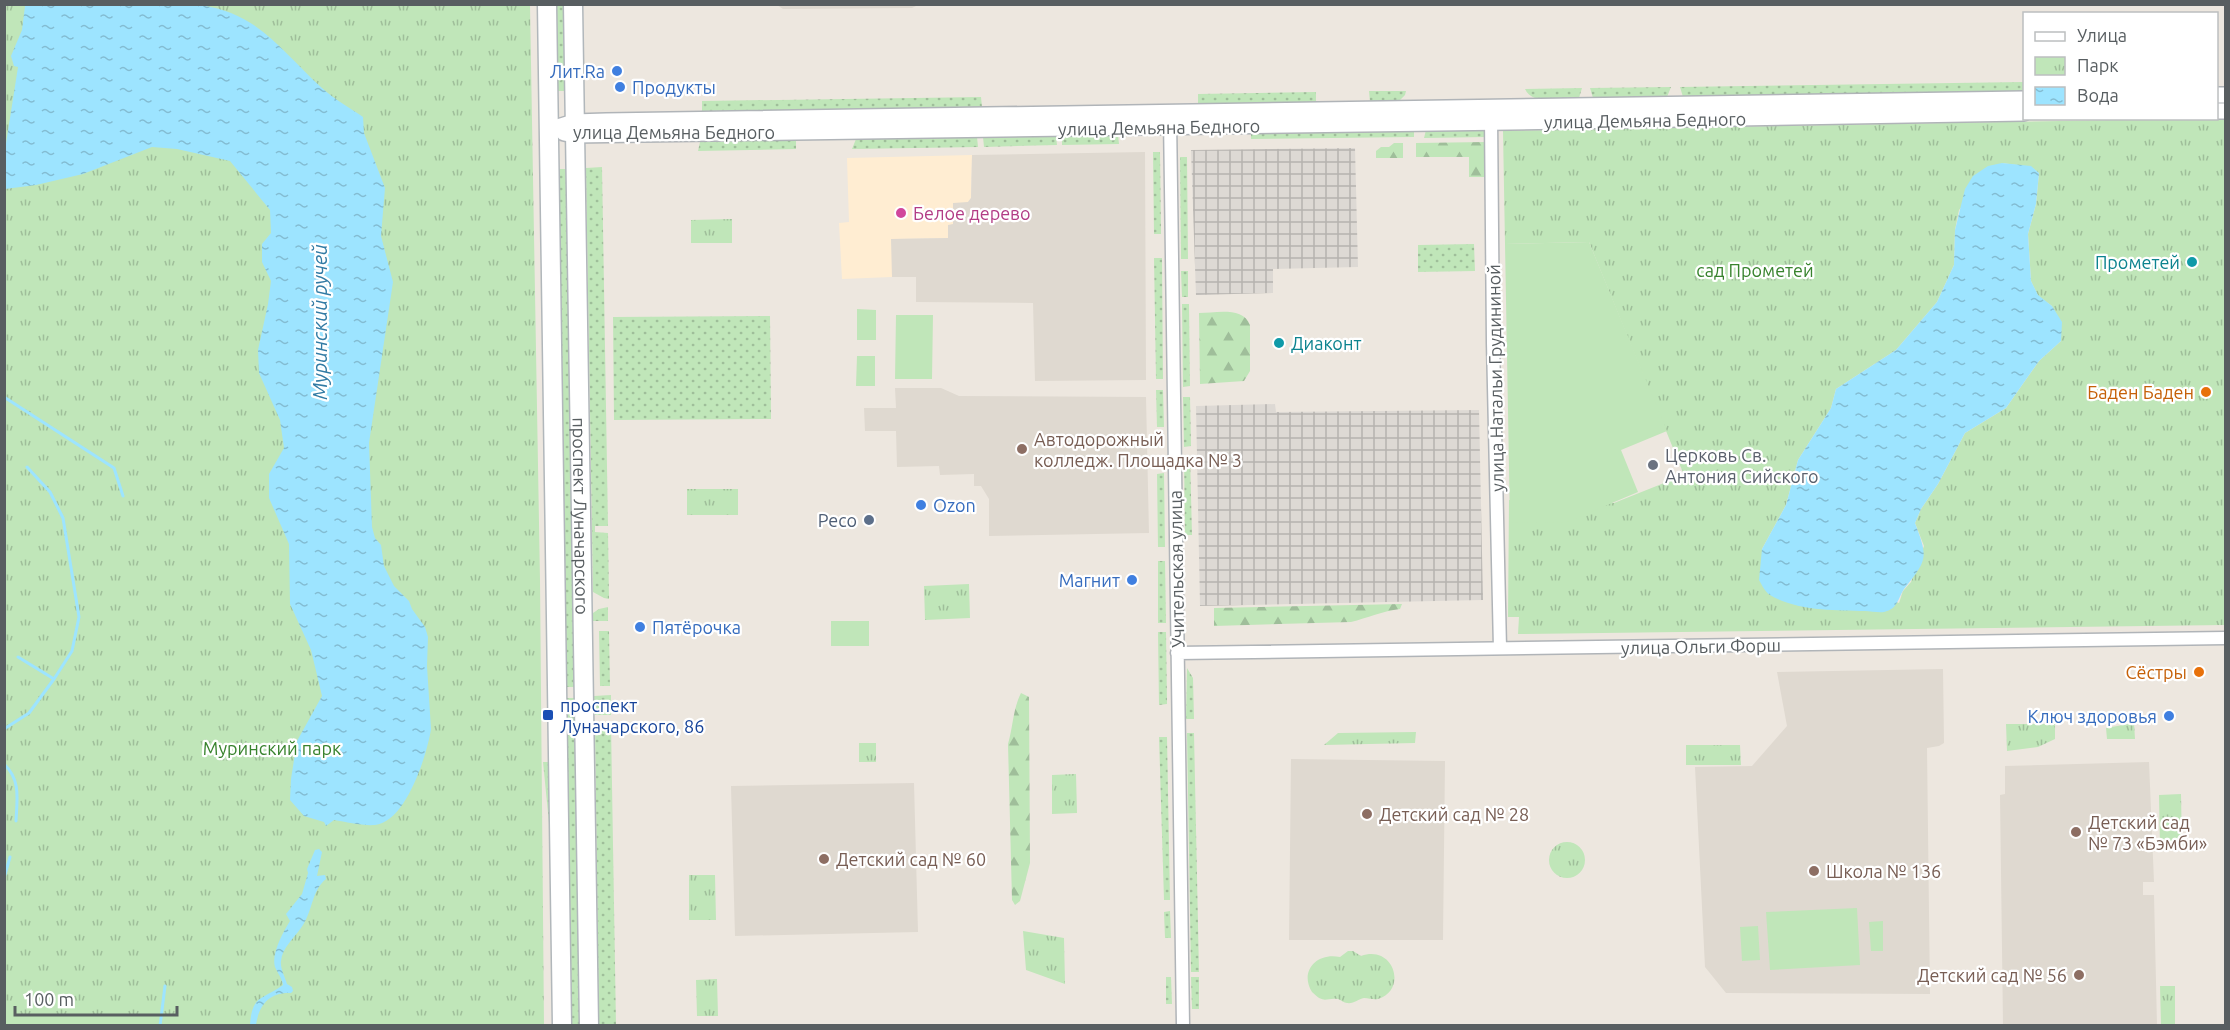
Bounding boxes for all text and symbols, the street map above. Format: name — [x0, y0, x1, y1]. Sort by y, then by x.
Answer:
legend — [2023, 12, 2218, 120]
text: Улица — [2077, 25, 2127, 45]
text: Парк — [2077, 55, 2118, 75]
place label: Лит.Rа — [550, 61, 605, 81]
marker: Лит.Rа — [610, 64, 624, 78]
place label: Продукты — [632, 77, 716, 97]
marker: Продукты — [613, 80, 627, 94]
text: Вода — [2077, 85, 2119, 105]
street label: улица Демьяна Бедного — [1544, 108, 1746, 132]
street label: улица Демьяна Бедного — [1058, 115, 1260, 139]
street label: улица Демьяна Бедного — [573, 122, 775, 142]
place label: Белое дерево — [913, 203, 1031, 223]
marker: Белое дерево — [894, 206, 908, 220]
water label: Муринский ручей — [308, 244, 331, 400]
place label: Прометей — [2095, 252, 2180, 272]
marker: Прометей — [2185, 255, 2199, 269]
park label: сад Прометей — [1696, 260, 1814, 280]
street label: улица Натальи Грудининой — [1483, 264, 1507, 492]
place label: Диаконт — [1291, 333, 1361, 353]
marker: Диаконт — [1272, 336, 1286, 350]
place label: Баден Баден — [2087, 382, 2194, 402]
marker: Баден Баден — [2199, 385, 2213, 399]
street label: проспект Луначарского — [569, 417, 593, 615]
place label: Автодорожный колледж. Площадка № 3 — [1034, 429, 1242, 470]
marker: Автодорожный колледж. Площадка № 3 — [1015, 442, 1029, 456]
place label: Церковь Св. Антония Сийского — [1665, 445, 1819, 486]
marker: Церковь Св. Антония Сийского — [1646, 458, 1660, 472]
street label: Учительская улица — [1165, 490, 1187, 648]
place label: Ozon — [933, 495, 976, 515]
marker: Ozon — [914, 498, 928, 512]
place label: Ресо — [818, 510, 857, 530]
marker: Ресо — [862, 513, 876, 527]
place label: Магнит — [1059, 570, 1120, 590]
marker: Магнит — [1125, 573, 1139, 587]
place label: Пятёрочка — [652, 617, 741, 637]
marker: Пятёрочка — [633, 620, 647, 634]
street label: улица Ольги Форш — [1621, 635, 1781, 657]
place label: Сёстры — [2126, 662, 2187, 682]
marker: Сёстры — [2192, 665, 2206, 679]
place label: проспект Луначарского, 86 — [560, 695, 704, 736]
place label: Ключ здоровья — [2028, 706, 2157, 726]
marker: проспект Луначарского, 86 — [541, 708, 555, 722]
marker: Ключ здоровья — [2162, 709, 2176, 723]
park label: Муринский парк — [203, 738, 341, 758]
place label: Детский сад № 28 — [1379, 804, 1529, 824]
marker: Детский сад № 28 — [1360, 807, 1374, 821]
place label: Детский сад № 73 «Бэмби» — [2088, 812, 2207, 853]
marker: Детский сад № 73 «Бэмби» — [2069, 825, 2083, 839]
place label: Детский сад № 60 — [836, 849, 986, 869]
marker: Детский сад № 60 — [817, 852, 831, 866]
place label: Школа № 136 — [1826, 861, 1941, 881]
marker: Школа № 136 — [1807, 864, 1821, 878]
place label: Детский сад № 56 — [1917, 965, 2067, 985]
marker: Детский сад № 56 — [2072, 968, 2086, 982]
scale bar — [15, 979, 177, 1017]
text: 100 m — [24, 989, 74, 1009]

